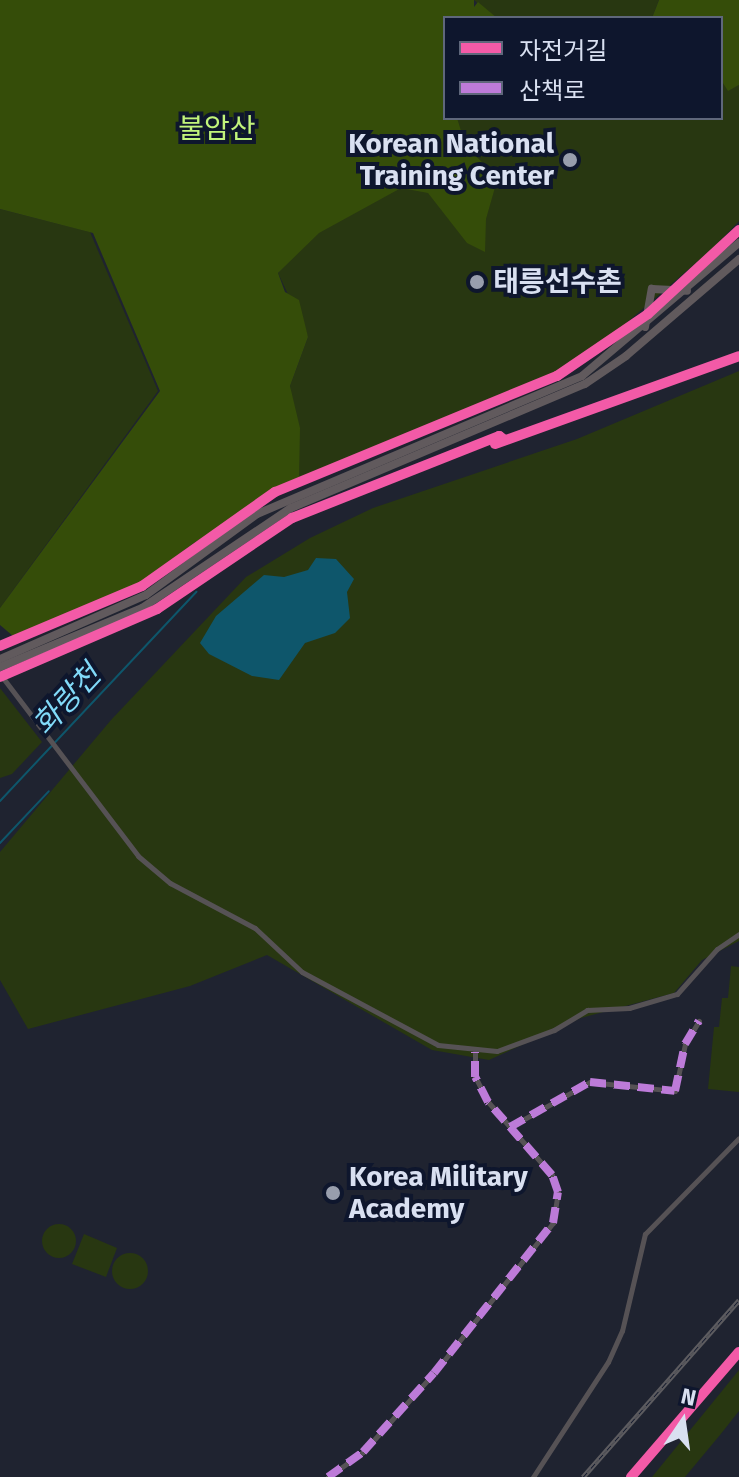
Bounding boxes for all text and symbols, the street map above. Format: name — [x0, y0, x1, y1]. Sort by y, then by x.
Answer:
legend — [443, 16, 723, 120]
text: 자전거길 — [519, 37, 607, 65]
text: 산책로 — [519, 77, 585, 105]
park label: 불암산 — [178, 112, 256, 146]
place label: Korean National Training Center — [348, 127, 554, 193]
marker: Korean National Training Center — [561, 151, 579, 169]
place label: 태릉선수촌 — [493, 265, 622, 299]
marker: 태릉선수촌 — [468, 273, 486, 291]
water label: 화랑천 — [26, 657, 108, 743]
place label: Korea Military Academy — [349, 1160, 528, 1226]
marker: Korea Military Academy — [324, 1184, 342, 1202]
north arrow — [643, 1381, 723, 1461]
text: N — [678, 1382, 699, 1412]

